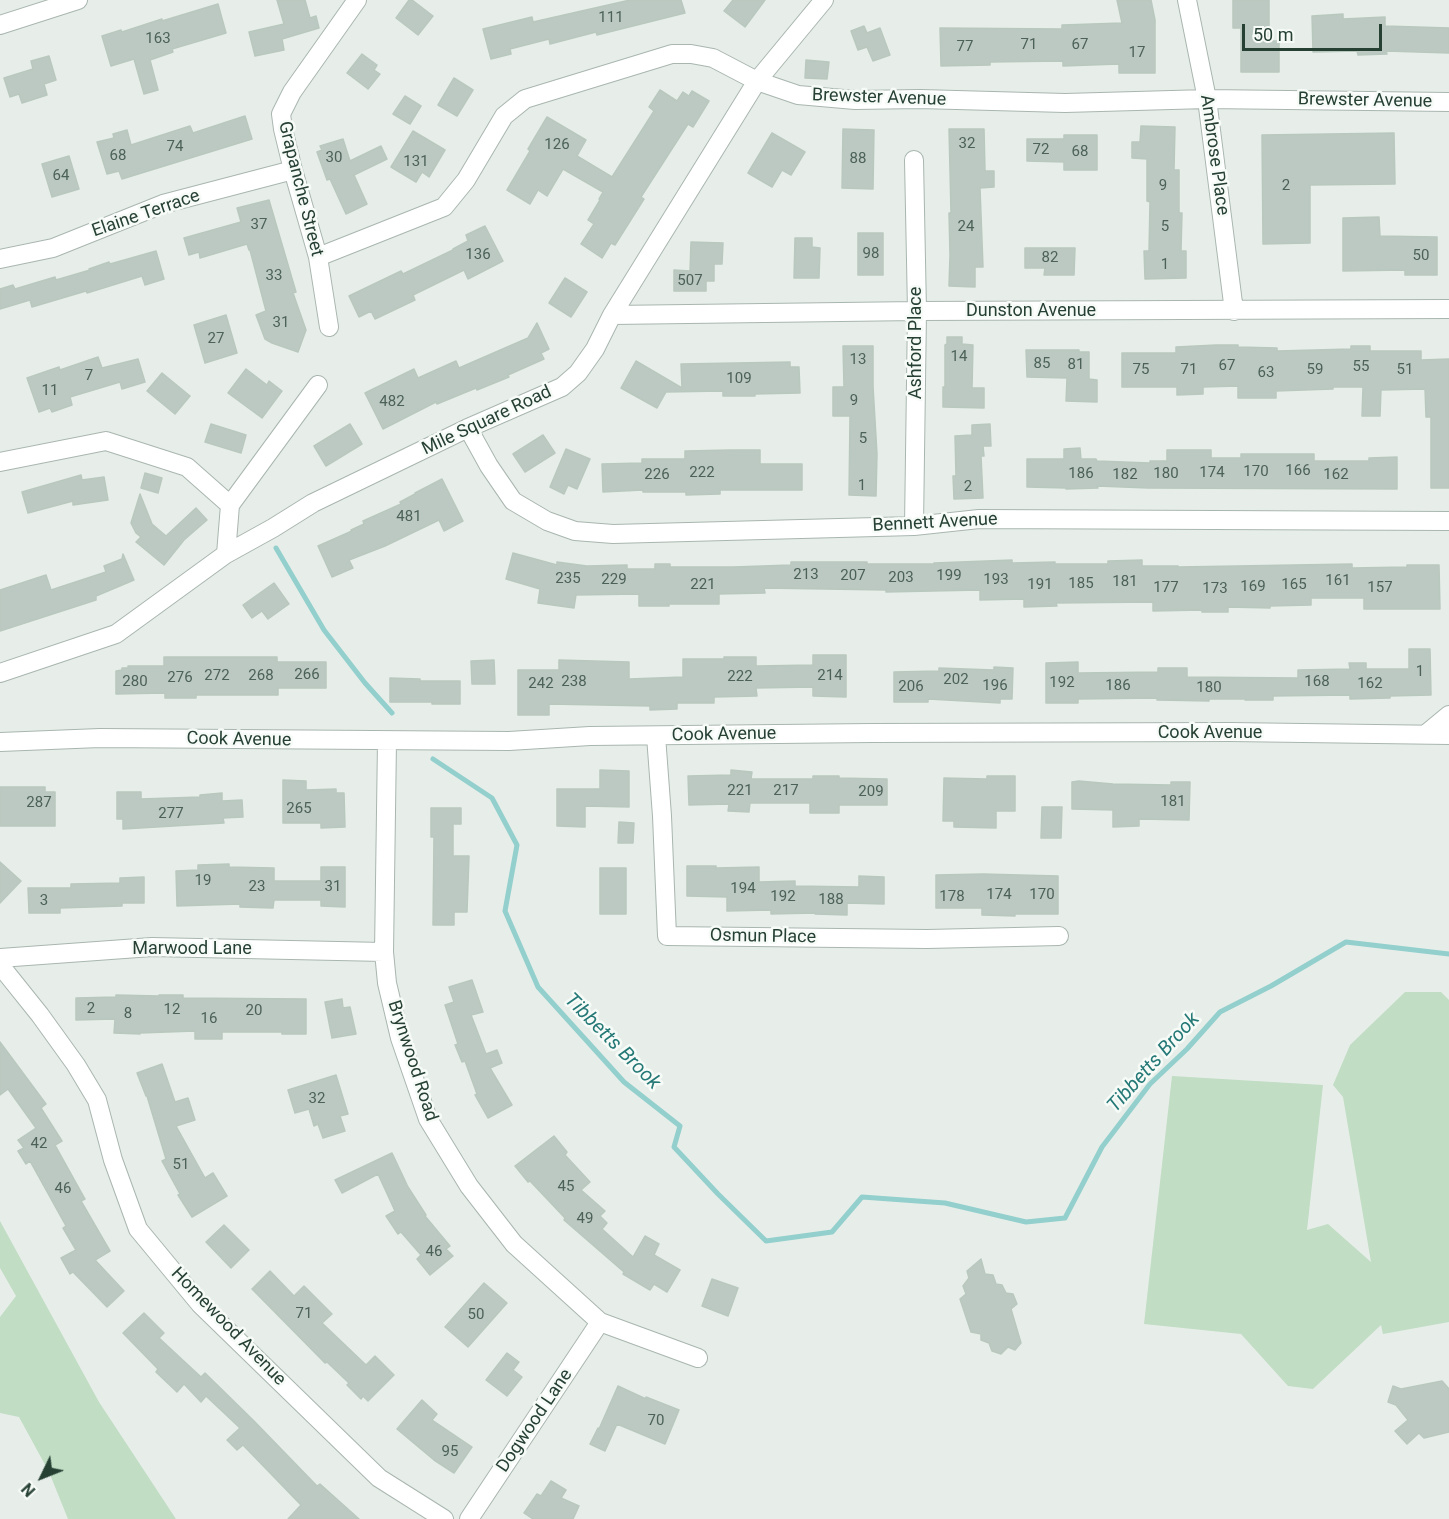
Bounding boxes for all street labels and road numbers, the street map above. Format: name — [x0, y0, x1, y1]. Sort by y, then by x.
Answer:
street label: Brewster Avenue — [811, 85, 947, 111]
street label: Brewster Avenue — [1298, 89, 1432, 113]
street label: Ambrose Place — [1195, 93, 1233, 217]
street label: Grapanche Street — [273, 119, 327, 259]
street label: Elaine Terrace — [89, 185, 203, 243]
street label: Ashford Place — [905, 287, 927, 399]
street label: Dunston Avenue — [966, 300, 1096, 322]
street label: Mile Square Road — [419, 382, 555, 460]
street label: Bennett Avenue — [872, 509, 998, 537]
street label: Cook Avenue — [1158, 722, 1262, 744]
street label: Cook Avenue — [671, 723, 777, 747]
street label: Cook Avenue — [186, 728, 292, 752]
street label: Osmun Place — [710, 925, 816, 949]
street label: Marwood Lane — [132, 938, 252, 960]
street label: Brynwood Road — [382, 998, 442, 1124]
street label: Homewood Avenue — [166, 1263, 290, 1391]
street label: Dogwood Lane — [493, 1365, 577, 1477]

